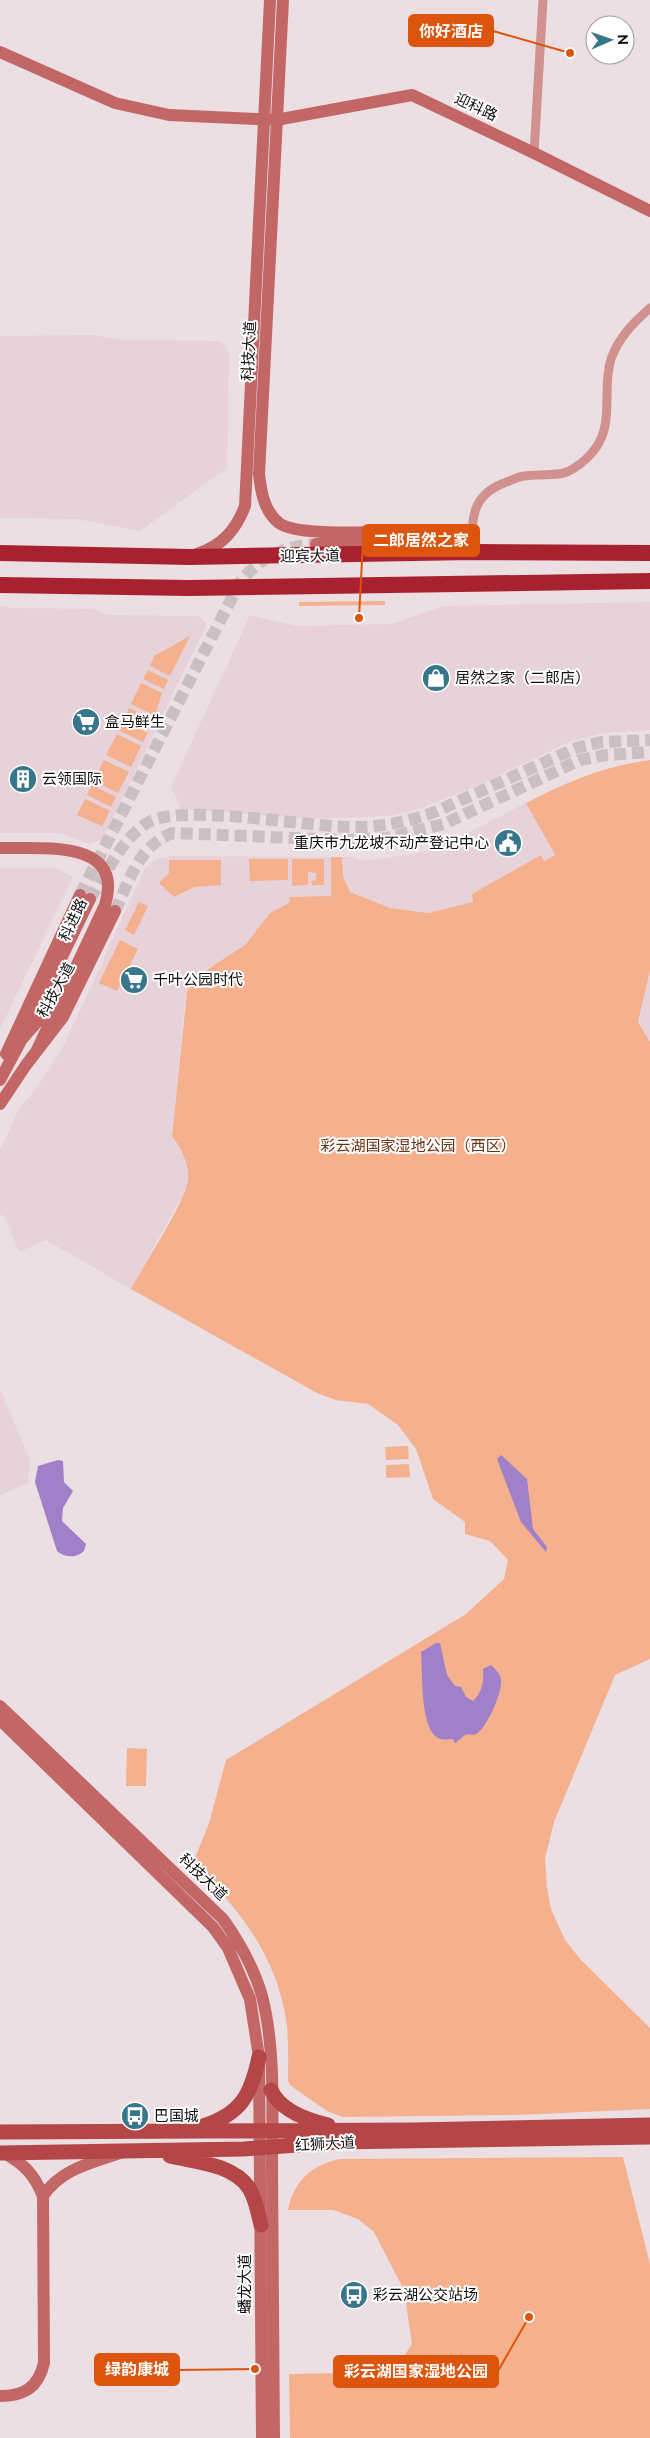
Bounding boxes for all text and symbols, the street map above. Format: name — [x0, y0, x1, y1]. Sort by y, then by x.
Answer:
callout: 你好酒店 — [409, 15, 493, 46]
north arrow — [585, 15, 635, 65]
text: 你好酒店 — [419, 22, 483, 41]
text: N — [615, 34, 631, 45]
street label: 迎科路 — [452, 89, 500, 125]
street label: 科技大道 — [238, 321, 260, 381]
callout: 二郎居然之家 — [363, 525, 479, 556]
text: 二郎居然之家 — [373, 531, 469, 550]
street label: 迎宾大道 — [280, 546, 340, 566]
shop icon: 居然之家（二郎店） — [421, 663, 451, 693]
place label: 居然之家（二郎店） — [455, 669, 590, 687]
supermarket icon: 盒马鲜生 — [71, 707, 101, 737]
place label: 盒马鲜生 — [105, 713, 165, 731]
building icon: 云领国际 — [8, 764, 38, 794]
place label: 云领国际 — [42, 770, 102, 788]
public building icon: 重庆市九龙坡不动产登记中心 — [493, 828, 523, 858]
place label: 重庆市九龙坡不动产登记中心 — [294, 834, 489, 852]
street label: 科进路 — [55, 896, 91, 944]
street label: 科技大道 — [34, 959, 78, 1021]
supermarket icon: 千叶公园时代 — [119, 965, 149, 995]
place label: 千叶公园时代 — [153, 971, 243, 989]
park label: 彩云湖国家湿地公园（西区） — [320, 1137, 516, 1155]
street label: 科技大道 — [175, 1850, 231, 1904]
bus stop icon: 巴国城 — [120, 2101, 150, 2131]
place label: 巴国城 — [154, 2107, 199, 2125]
street label: 红狮大道 — [295, 2133, 355, 2155]
street label: 蟠龙大道 — [236, 2254, 254, 2314]
bus stop icon: 彩云湖公交站场 — [339, 2280, 369, 2310]
place label: 彩云湖公交站场 — [373, 2286, 478, 2304]
callout: 绿韵康城 — [95, 2354, 179, 2385]
callout: 彩云湖国家湿地公园 — [334, 2356, 498, 2387]
text: 绿韵康城 — [105, 2360, 169, 2379]
text: 彩云湖国家湿地公园 — [344, 2362, 488, 2381]

